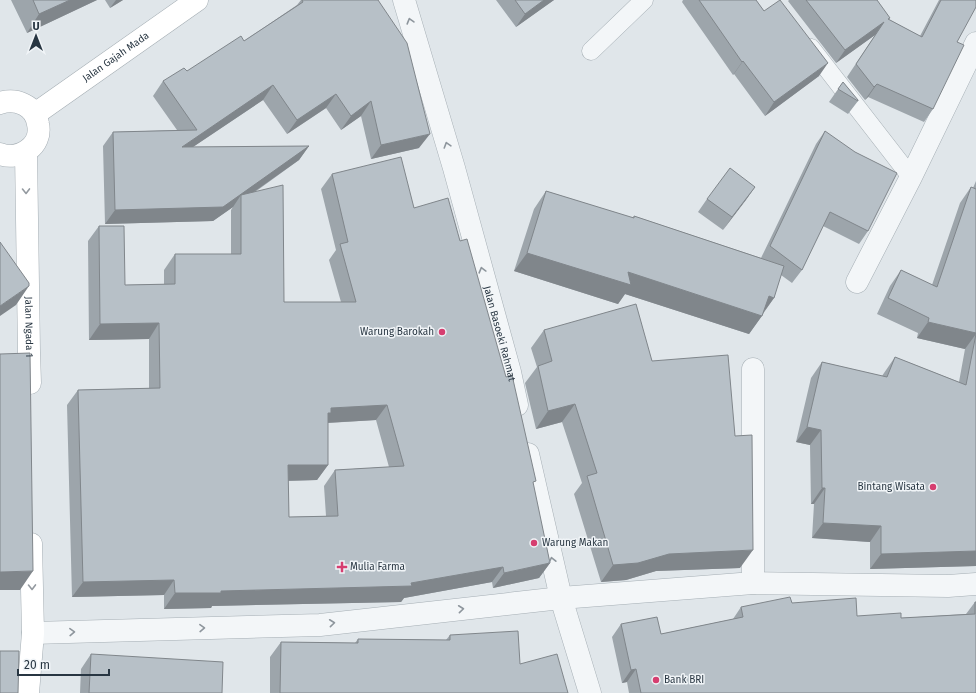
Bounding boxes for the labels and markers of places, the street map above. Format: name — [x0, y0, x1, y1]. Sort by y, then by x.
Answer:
place label: Warung Barokah — [360, 326, 434, 338]
marker: Warung Barokah — [437, 327, 447, 337]
place label: Bintang Wisata — [857, 481, 925, 493]
marker: Bintang Wisata — [928, 482, 938, 492]
place label: Warung Makan — [542, 537, 608, 549]
marker: Warung Makan — [529, 538, 539, 548]
place label: Mulia Farma — [350, 561, 405, 573]
marker: Mulia Farma — [337, 562, 347, 572]
place label: Bank BRI — [664, 674, 704, 686]
marker: Bank BRI — [651, 675, 661, 685]

